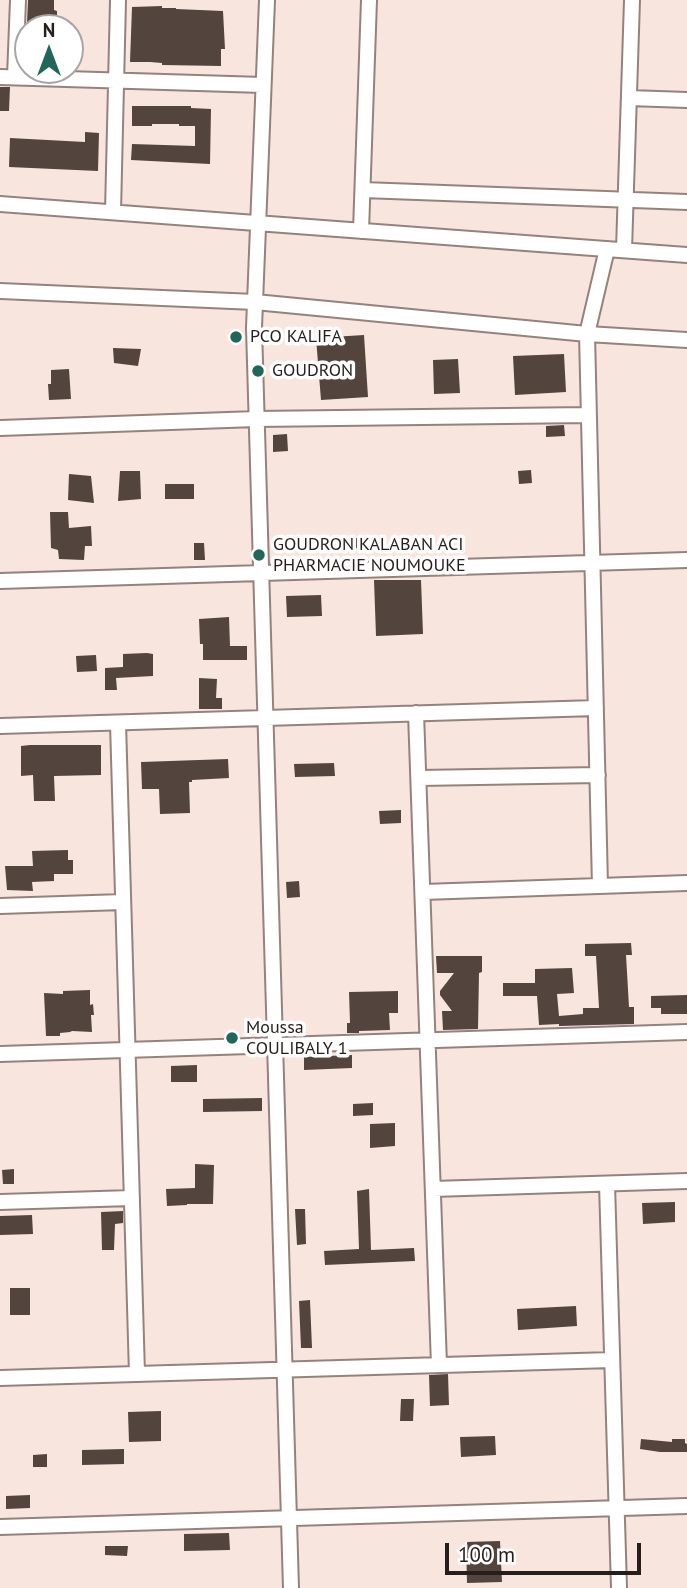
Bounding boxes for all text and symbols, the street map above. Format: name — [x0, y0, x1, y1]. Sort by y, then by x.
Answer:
north arrow — [14, 14, 84, 84]
text: N — [43, 18, 55, 42]
place label: PCO KALIFA — [250, 326, 342, 348]
marker: PCO KALIFA — [228, 329, 244, 345]
place label: GOUDRON — [272, 360, 353, 382]
marker: GOUDRON — [250, 363, 266, 379]
place label: GOUDRON KALABAN ACI PHARMACIE NOUMOUKE — [273, 534, 466, 576]
marker: GOUDRON KALABAN ACI PHARMACIE NOUMOUKE — [251, 547, 267, 563]
place label: Moussa COULIBALY 1 — [246, 1017, 348, 1060]
marker: Moussa COULIBALY 1 — [224, 1030, 240, 1046]
scale bar — [449, 1528, 645, 1572]
text: 100 m — [458, 1541, 515, 1568]

